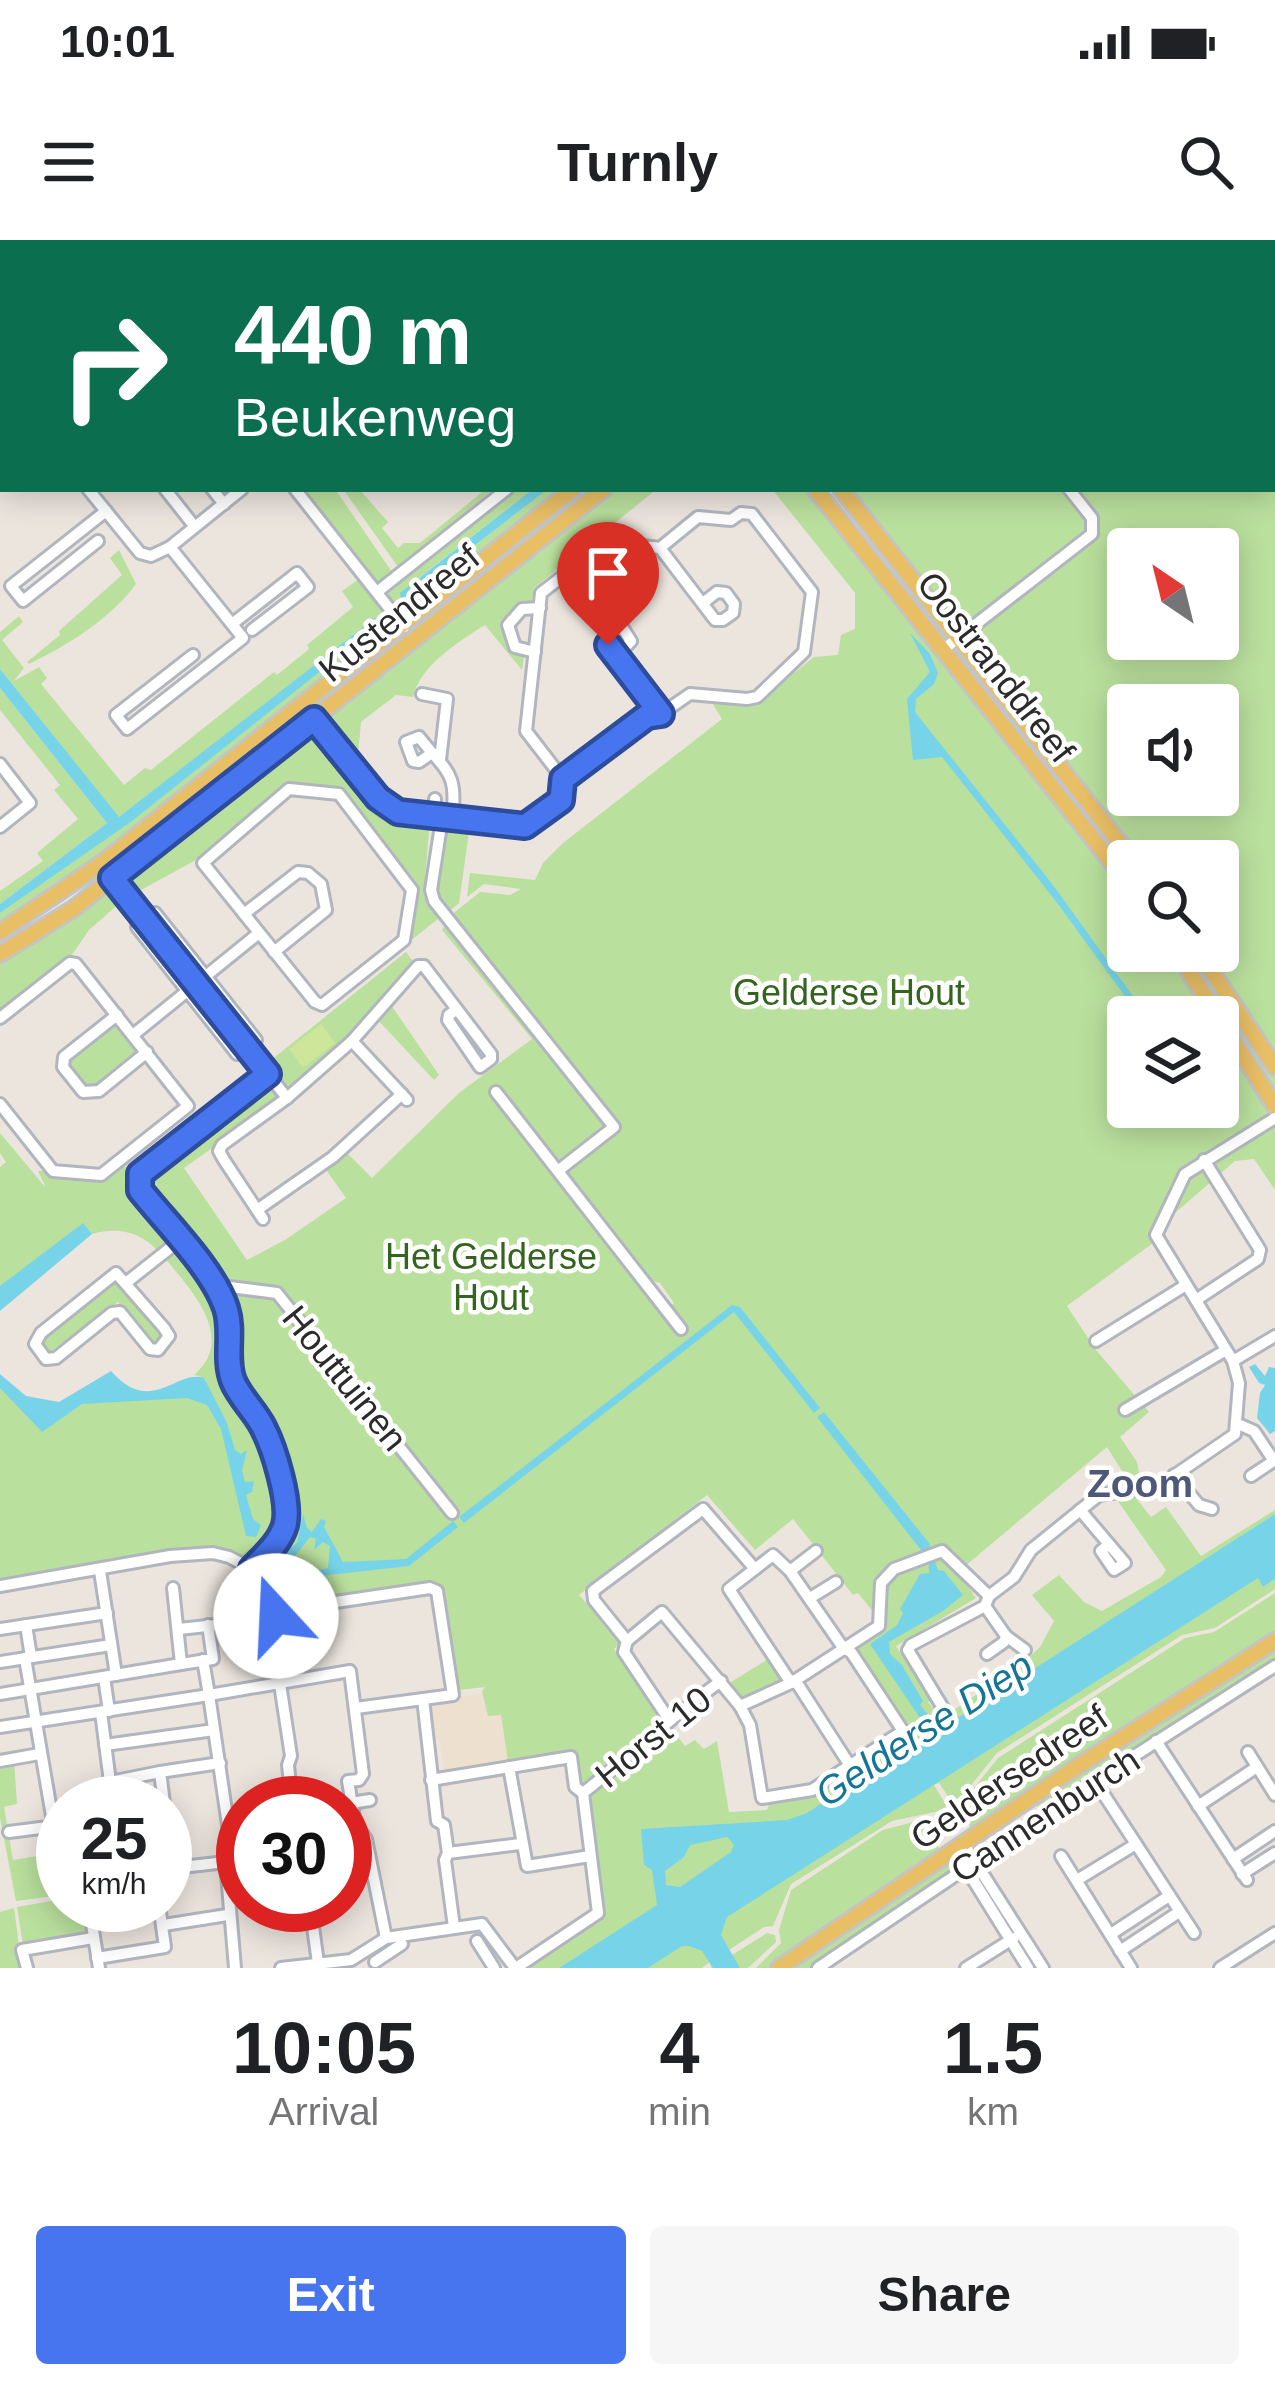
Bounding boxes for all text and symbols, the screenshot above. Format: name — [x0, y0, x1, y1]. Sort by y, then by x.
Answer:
text: 10:01 — [60, 16, 175, 67]
icon: menu — [36, 129, 102, 195]
icon: search — [1173, 129, 1239, 195]
text: Turnly — [557, 132, 718, 192]
icon: right — [36, 288, 192, 444]
text: 440 m — [234, 288, 472, 382]
text: Beukenweg — [234, 387, 516, 447]
pin — [557, 522, 659, 645]
north arrow — [1107, 528, 1239, 660]
map controls — [1107, 528, 1239, 1128]
street label: Kustendreef — [311, 535, 488, 690]
icon: arrive — [575, 540, 641, 606]
street label: Oostranddreef — [909, 564, 1084, 771]
button: sound — [1107, 684, 1239, 816]
button: search — [1107, 840, 1239, 972]
park label: Gelderse Hout — [733, 972, 965, 1013]
button: layers — [1107, 996, 1239, 1128]
park label: Het Gelderse Hout — [385, 1236, 597, 1318]
street label: Houttuinen — [274, 1297, 416, 1459]
district label: Zoom — [1087, 1462, 1193, 1505]
position arrow — [213, 1553, 339, 1679]
water label: Gelderse Diep — [808, 1643, 1040, 1815]
street label: Horst 10 — [587, 1678, 719, 1796]
street label: Geldersedreef — [903, 1696, 1116, 1858]
street label: Cannenburch — [943, 1739, 1147, 1891]
speed limit sign: 30 — [216, 1776, 372, 1932]
text: 25 — [81, 1805, 147, 1872]
text: km/h — [81, 1867, 147, 1900]
text: 10:05 — [232, 2008, 416, 2088]
text: 4 — [659, 2008, 700, 2088]
text: 1.5 — [943, 2008, 1043, 2088]
text: Arrival — [269, 2090, 379, 2133]
text: min — [648, 2090, 711, 2133]
text: km — [967, 2090, 1019, 2133]
button: Exit — [36, 2226, 626, 2364]
button: Share — [650, 2226, 1239, 2364]

